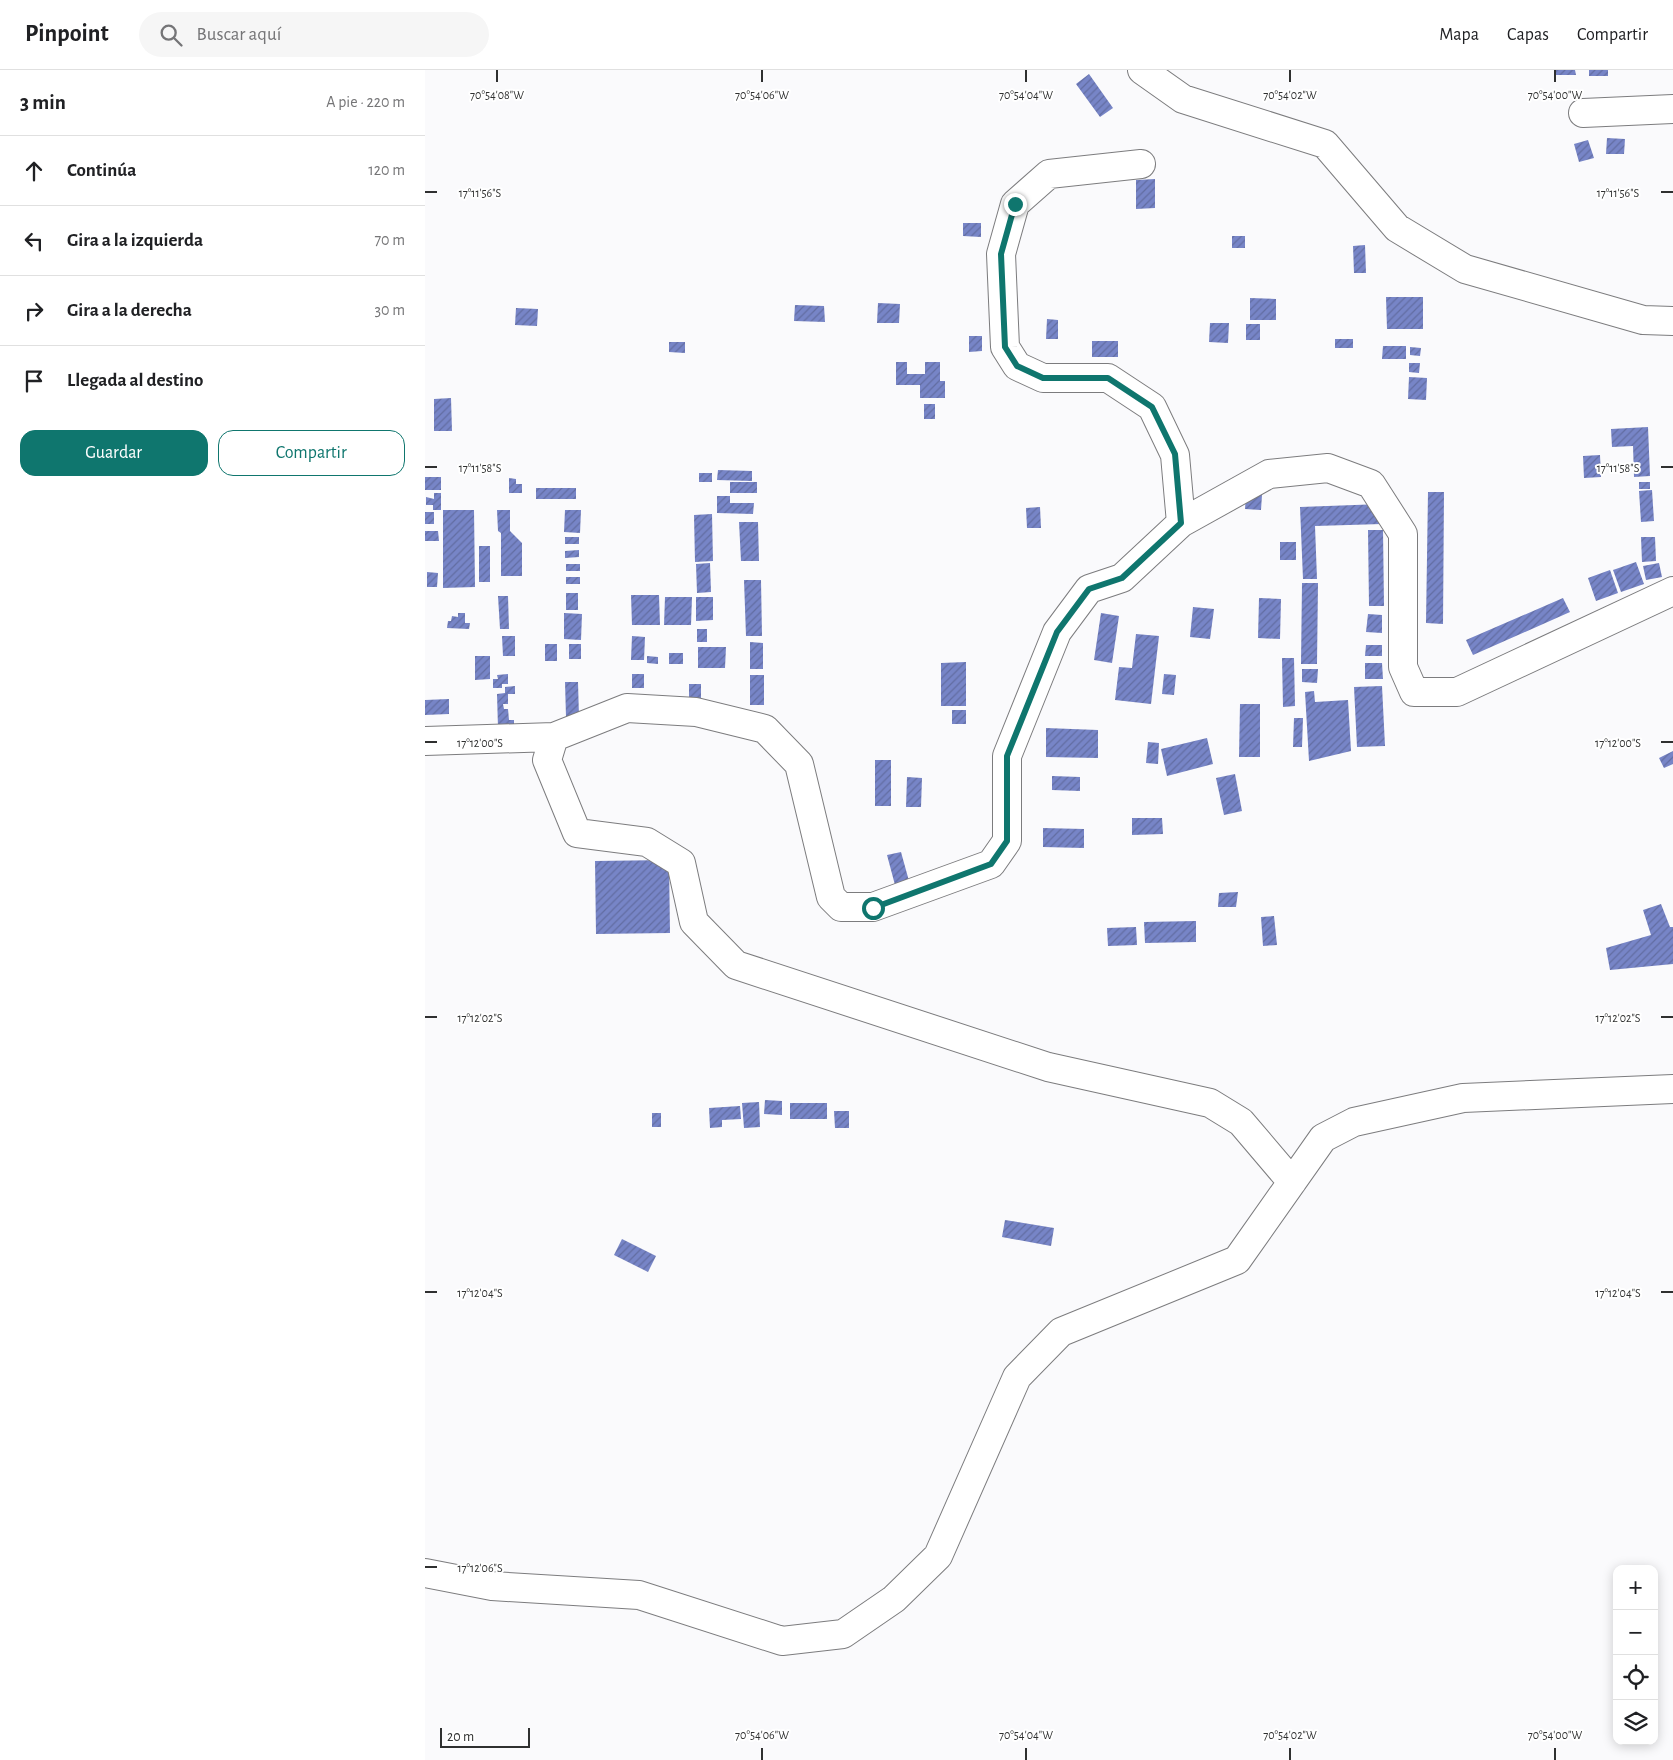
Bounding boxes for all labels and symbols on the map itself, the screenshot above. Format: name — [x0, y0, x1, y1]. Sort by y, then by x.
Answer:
text: 70°54'08"W — [470, 89, 524, 101]
text: 70°54'06"W — [735, 89, 789, 101]
text: 70°54'04"W — [999, 89, 1053, 101]
text: 70°54'02"W — [1263, 89, 1317, 101]
text: 70°54'00"W — [1528, 89, 1583, 101]
text: 17°11'56"S — [459, 187, 502, 199]
text: 17°11'56"S — [1597, 187, 1640, 199]
route end — [1004, 193, 1027, 216]
text: 17°11'58"S — [459, 462, 502, 474]
text: 17°11'58"S — [1597, 462, 1640, 474]
text: 17°12'00"S — [457, 737, 503, 749]
text: 17°12'00"S — [1595, 737, 1641, 749]
route start — [862, 897, 885, 920]
text: 17°12'02"S — [457, 1012, 503, 1024]
text: 17°12'02"S — [1595, 1012, 1641, 1024]
text: 17°12'04"S — [457, 1287, 503, 1299]
text: 17°12'04"S — [1595, 1287, 1641, 1299]
text: 17°12'06"S — [457, 1562, 503, 1574]
scale bar — [440, 1725, 530, 1748]
text: 70°54'06"W — [735, 1729, 789, 1741]
text: 70°54'04"W — [999, 1729, 1053, 1741]
text: 70°54'02"W — [1263, 1729, 1317, 1741]
text: 70°54'00"W — [1528, 1729, 1583, 1741]

